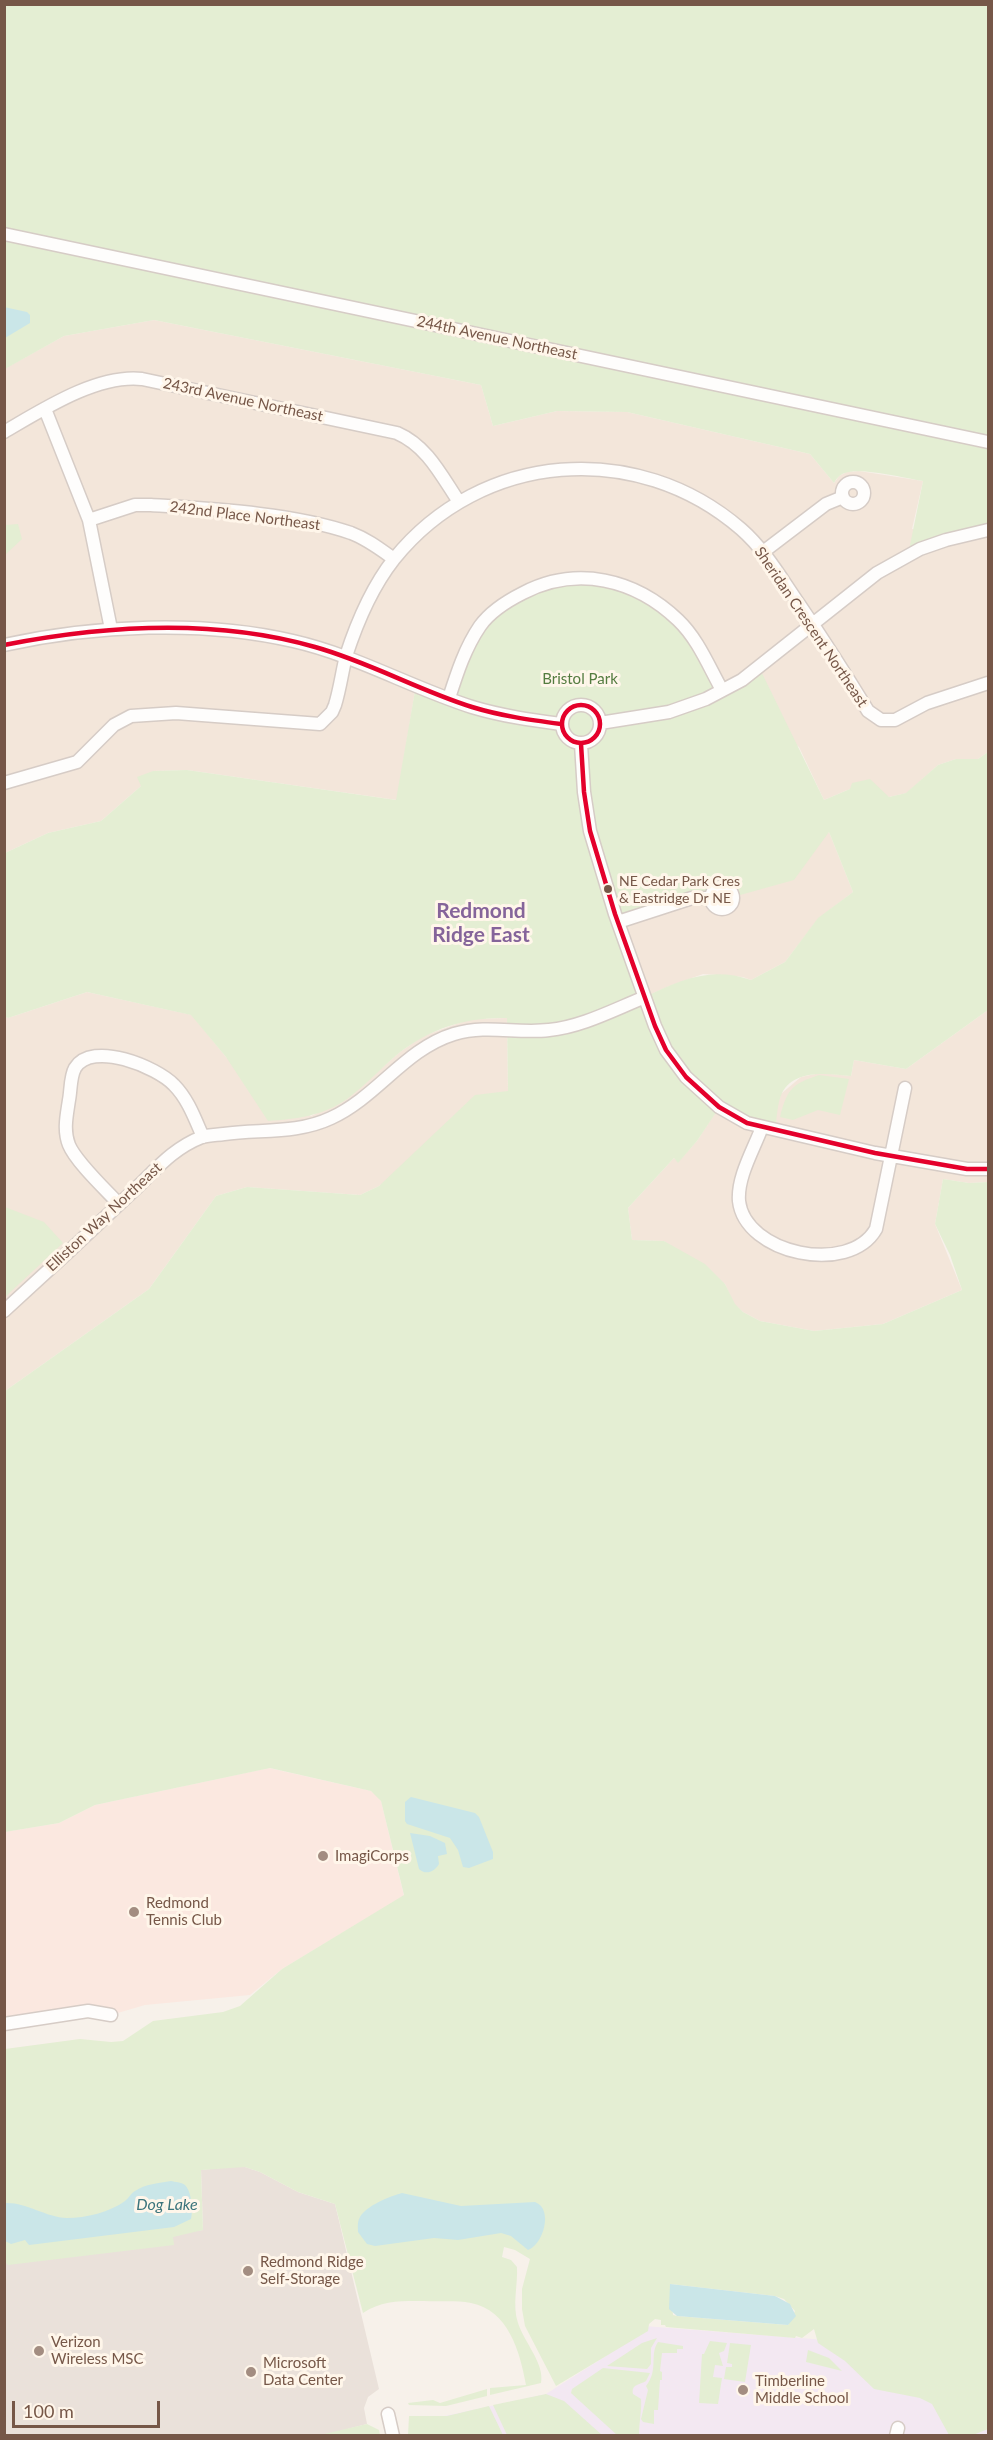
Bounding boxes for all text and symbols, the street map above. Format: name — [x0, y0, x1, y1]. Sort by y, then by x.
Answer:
street label: 244th Avenue Northeast — [415, 312, 579, 364]
street label: 243rd Avenue Northeast — [161, 374, 325, 426]
street label: 242nd Place Northeast — [169, 498, 321, 534]
street label: Sheridan Crescent Northeast — [751, 543, 871, 711]
park label: Bristol Park — [542, 670, 618, 688]
place label: NE Cedar Park Cres & Eastridge Dr NE — [619, 873, 740, 906]
marker: NE Cedar Park Cres & Eastridge Dr NE — [602, 883, 614, 895]
district label: Redmond Ridge East — [432, 898, 530, 948]
street label: Elliston Way Northeast — [42, 1159, 166, 1275]
place label: ImagiCorps — [335, 1847, 409, 1865]
marker: ImagiCorps — [316, 1849, 330, 1863]
place label: Redmond Tennis Club — [146, 1894, 222, 1929]
marker: Redmond Tennis Club — [127, 1905, 141, 1919]
water label: Dog Lake — [136, 2195, 198, 2215]
place label: Redmond Ridge Self-Storage — [260, 2253, 364, 2288]
marker: Redmond Ridge Self-Storage — [241, 2264, 255, 2278]
place label: Verizon Wireless MSC — [51, 2333, 144, 2368]
marker: Verizon Wireless MSC — [32, 2344, 46, 2358]
place label: Microsoft Data Center — [263, 2354, 343, 2389]
marker: Microsoft Data Center — [244, 2365, 258, 2379]
place label: Timberline Middle School — [755, 2372, 849, 2407]
marker: Timberline Middle School — [736, 2383, 750, 2397]
scale bar — [15, 2389, 164, 2427]
text: 100 m — [23, 2400, 74, 2422]

